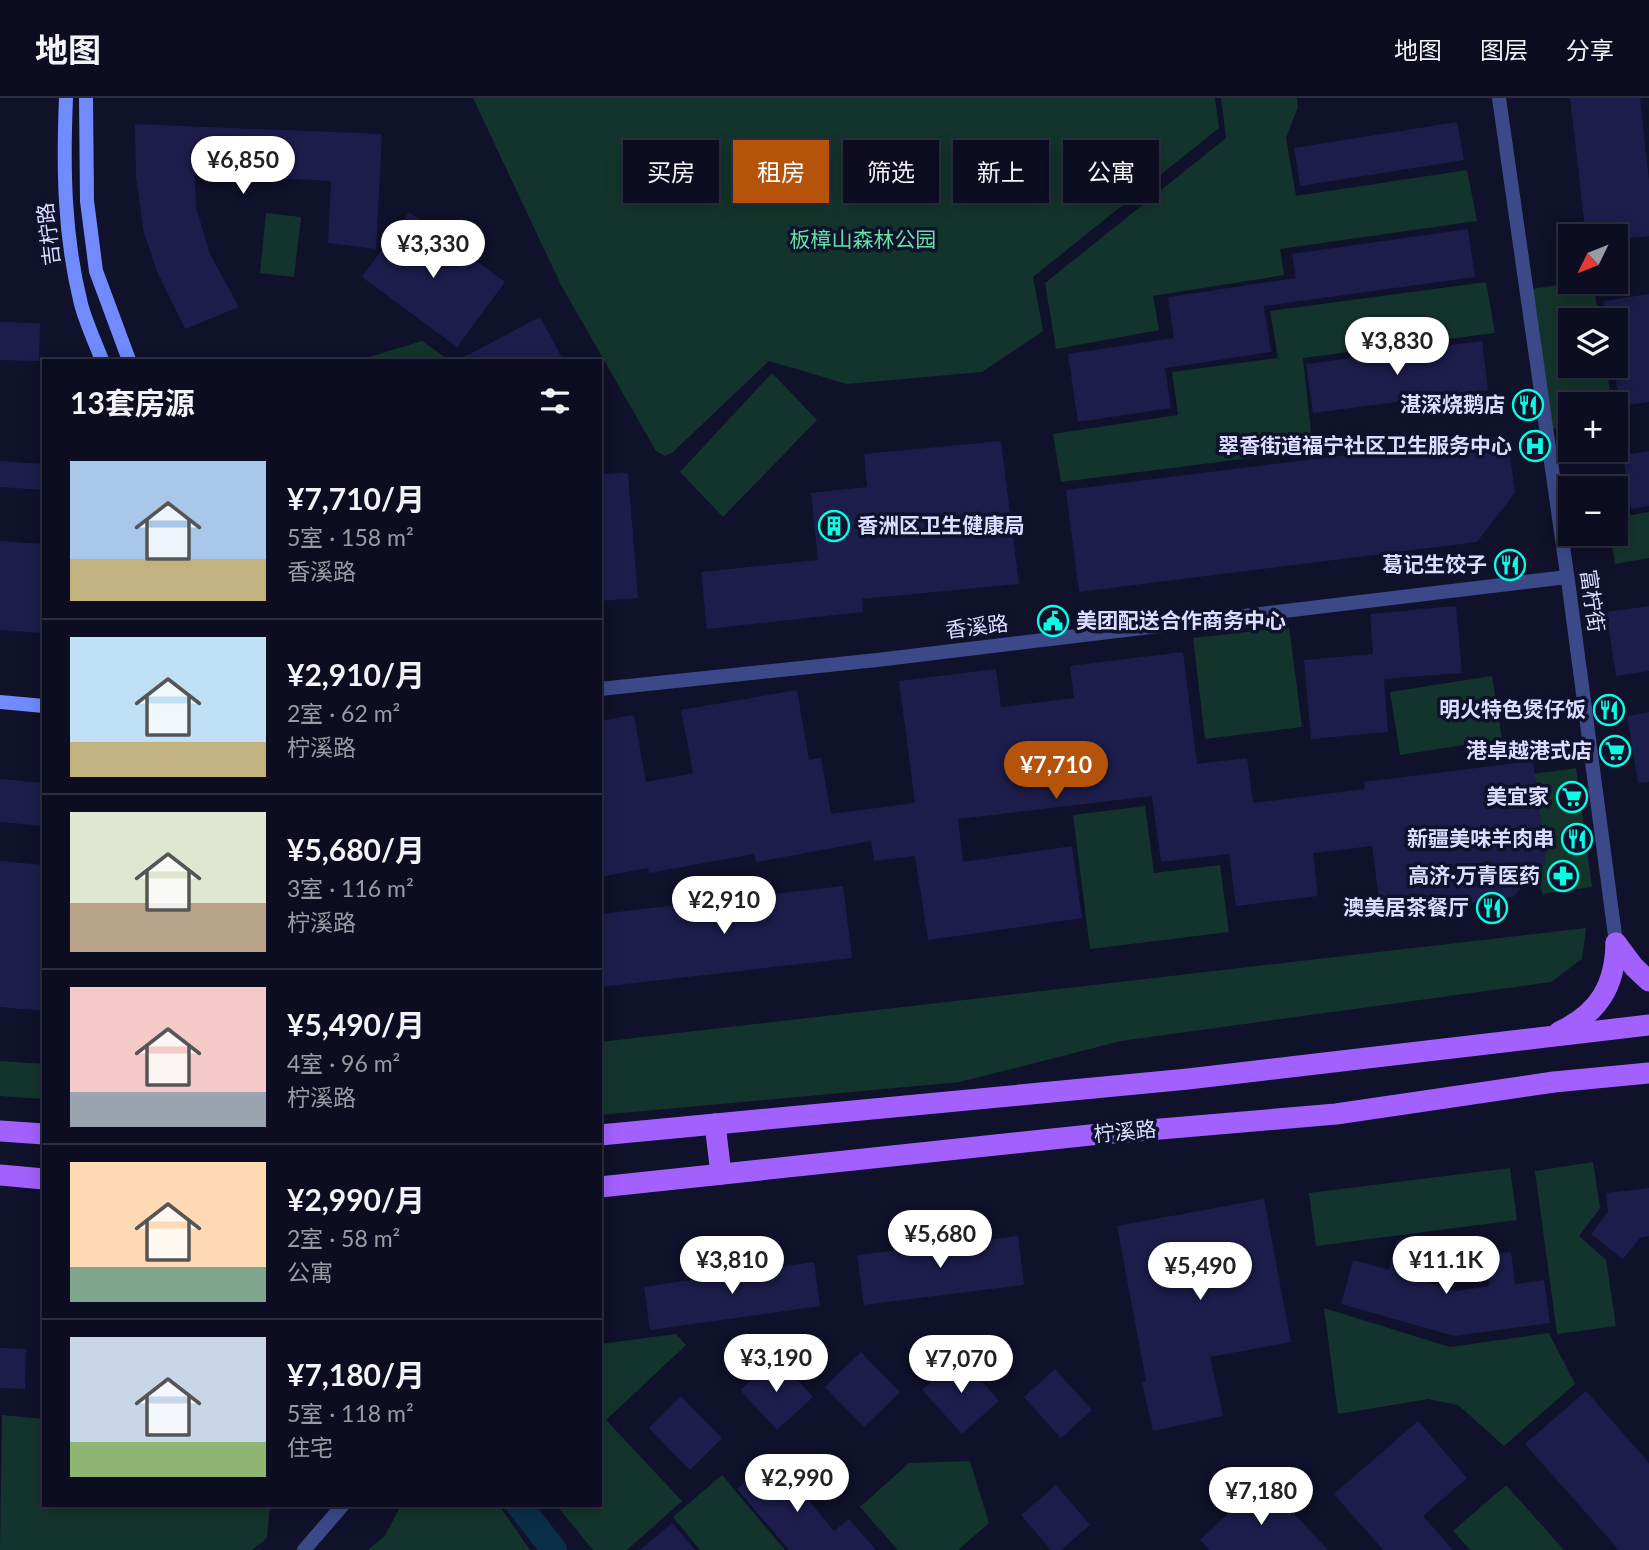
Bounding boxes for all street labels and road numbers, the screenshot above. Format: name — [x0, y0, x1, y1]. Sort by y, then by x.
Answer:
street label: 吉柠路 — [31, 201, 64, 267]
street label: 富柠街 — [1577, 568, 1610, 634]
street label: 香溪路 — [944, 609, 1010, 642]
street label: 柠溪路 — [1092, 1115, 1157, 1146]

